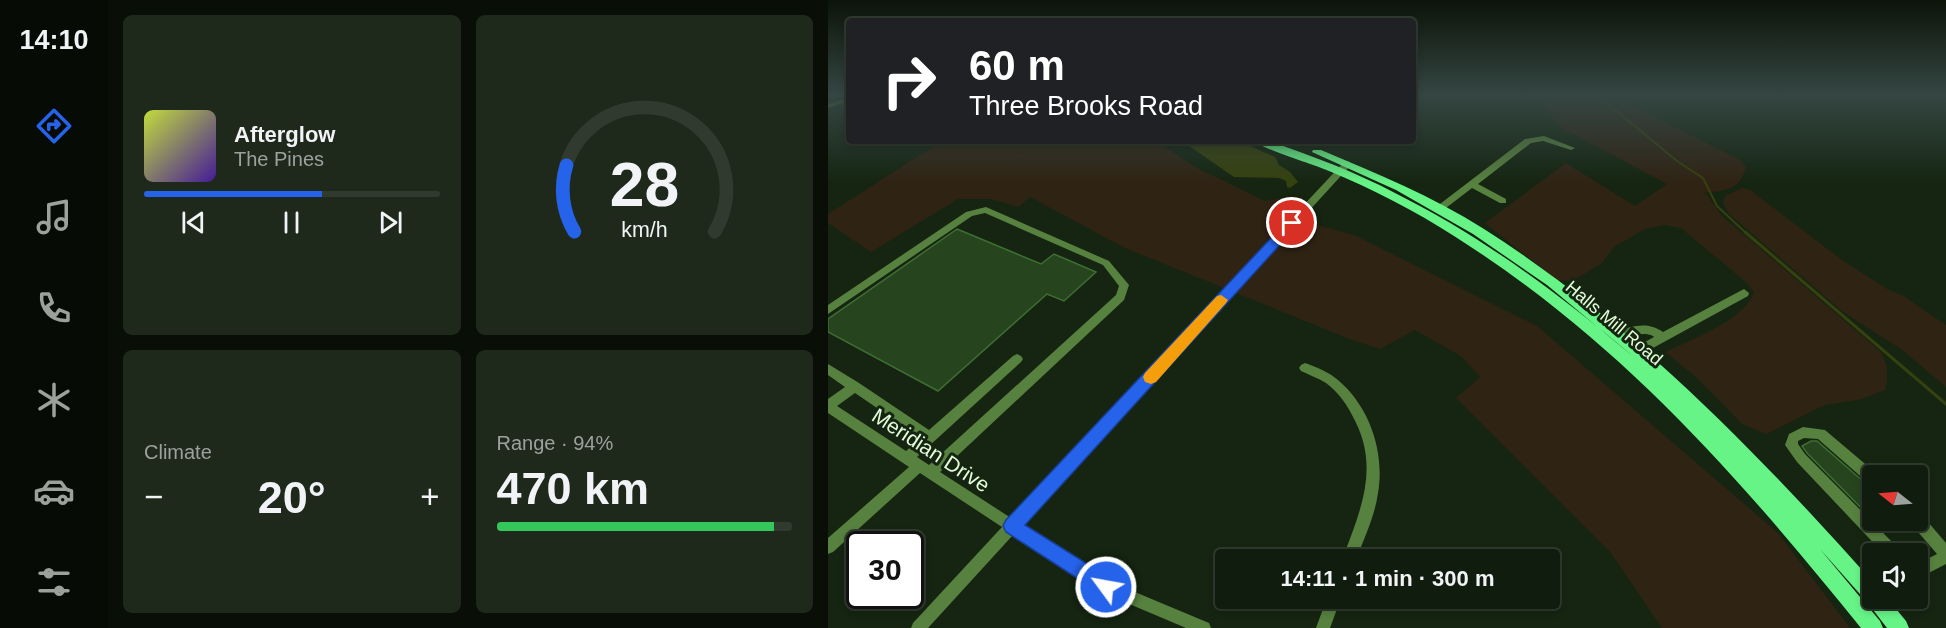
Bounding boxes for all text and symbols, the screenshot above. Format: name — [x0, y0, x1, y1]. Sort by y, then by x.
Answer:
text: 14:10 — [19, 25, 89, 55]
icon: right — [870, 42, 948, 120]
text: 60 m — [969, 42, 1065, 89]
text: Three Brooks Road — [969, 91, 1203, 121]
icon: directions — [33, 105, 75, 147]
text: Afterglow — [234, 122, 335, 147]
text: The Pines — [234, 148, 324, 170]
text: 28 — [610, 150, 679, 219]
icon: music — [33, 196, 75, 238]
pin — [1266, 197, 1317, 248]
icon: previous — [177, 206, 210, 239]
icon: pause — [275, 206, 308, 239]
icon: next — [374, 206, 407, 239]
icon: arrive — [1275, 206, 1308, 239]
text: km/h — [621, 218, 667, 242]
street label: Halls Mill Road — [1562, 277, 1666, 369]
icon: phone — [33, 287, 75, 329]
icon: climate — [33, 379, 75, 421]
street label: Meridian Drive — [868, 403, 994, 497]
text: Range · 94% — [497, 432, 613, 454]
text: Climate — [144, 441, 212, 463]
text: 470 km — [497, 463, 649, 514]
north arrow — [1862, 465, 1928, 531]
map controls — [1862, 465, 1928, 609]
icon: car — [33, 470, 75, 512]
text: 20° — [258, 472, 326, 523]
text: − — [144, 478, 163, 515]
text: + — [420, 478, 440, 515]
speed limit sign: 30 — [846, 531, 924, 609]
button: sound — [1862, 543, 1928, 609]
position arrow — [1074, 555, 1138, 619]
icon: filters — [33, 561, 75, 603]
text: 14:11 · 1 min · 300 m — [1281, 566, 1495, 591]

